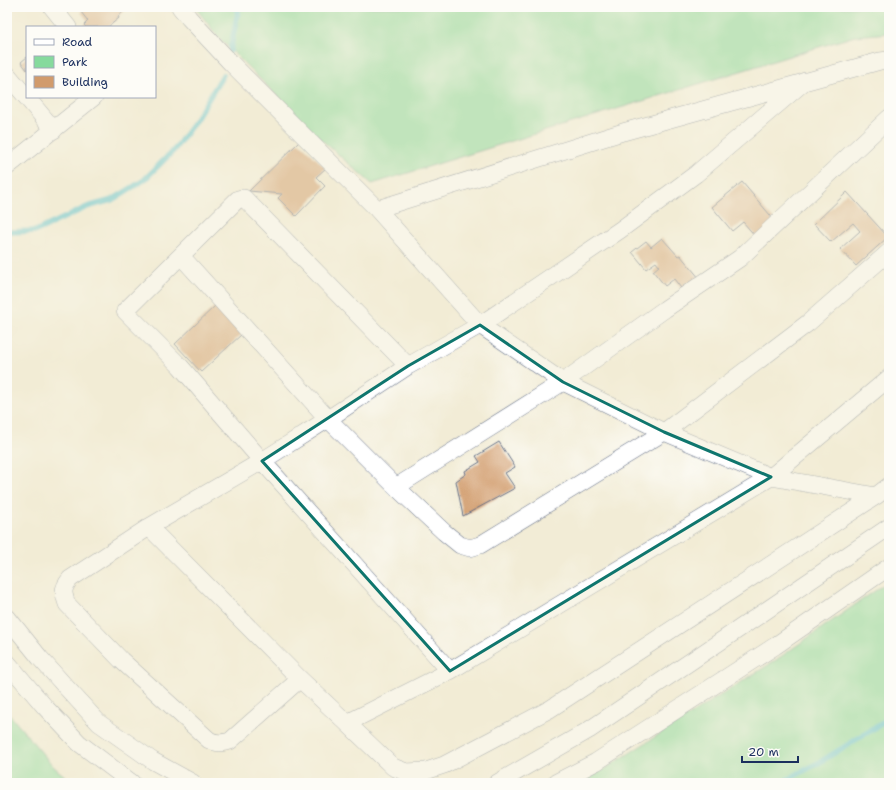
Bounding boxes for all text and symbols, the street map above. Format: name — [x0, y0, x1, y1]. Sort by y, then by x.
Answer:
legend — [26, 26, 156, 98]
text: Road — [62, 34, 93, 50]
text: Park — [62, 54, 88, 70]
text: Building — [62, 74, 108, 90]
scale bar — [742, 738, 798, 764]
text: 20 m — [748, 744, 779, 760]

